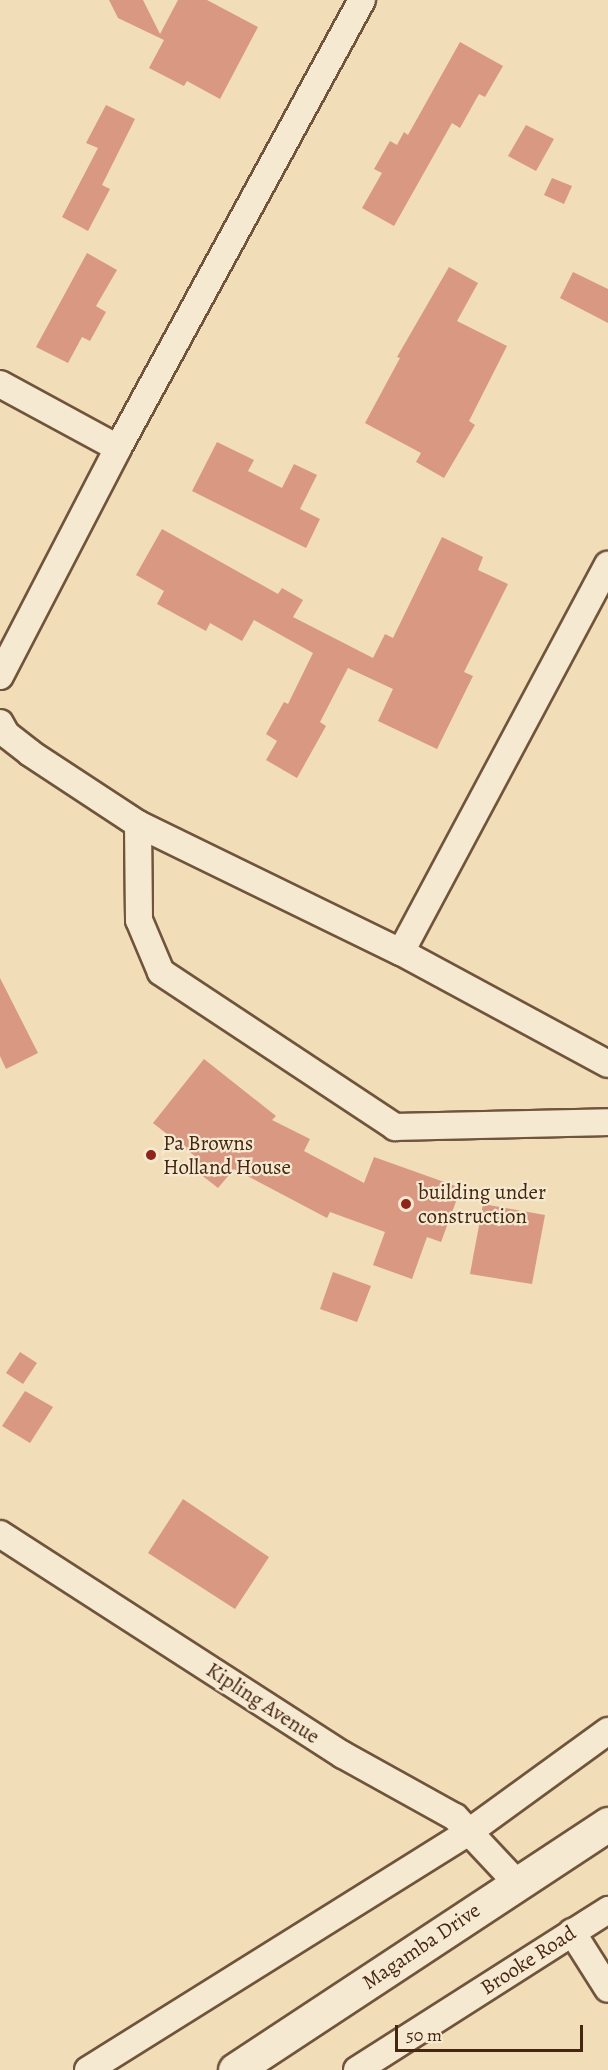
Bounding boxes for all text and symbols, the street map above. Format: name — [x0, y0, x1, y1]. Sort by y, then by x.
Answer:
place label: Pa Browns Holland House — [163, 1130, 291, 1180]
marker: Pa Browns Holland House — [144, 1148, 158, 1162]
place label: building under construction — [418, 1179, 546, 1229]
marker: building under construction — [399, 1197, 413, 1211]
street label: Kipling Avenue — [202, 1657, 324, 1749]
street label: Magamba Drive — [357, 1897, 485, 1995]
street label: Brooke Road — [476, 1920, 580, 2000]
scale bar — [398, 2013, 586, 2051]
text: 50 m — [406, 2023, 442, 2047]

